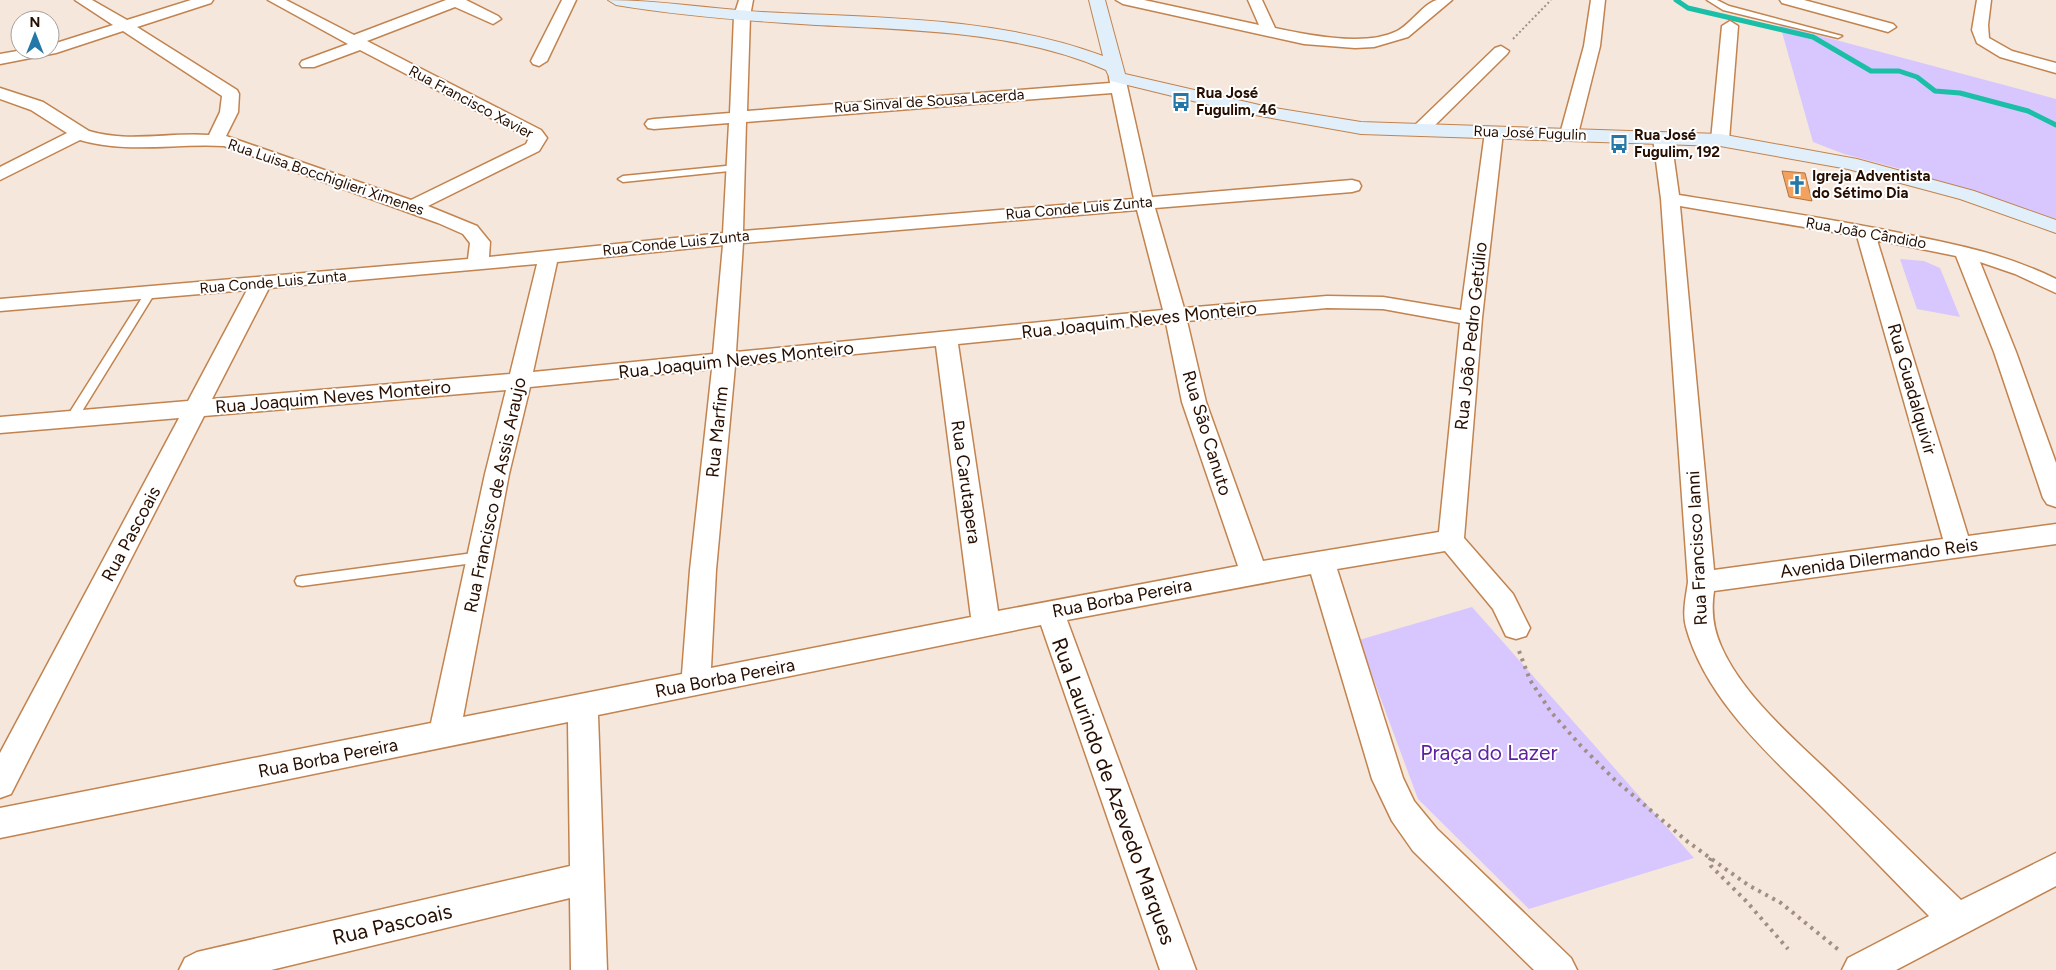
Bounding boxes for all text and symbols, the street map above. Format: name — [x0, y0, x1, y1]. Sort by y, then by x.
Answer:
north arrow — [10, 10, 60, 60]
text: N — [30, 14, 40, 31]
street label: Rua Francisco Xavier — [406, 62, 536, 142]
place label: Rua José Fugulim, 46 — [1196, 84, 1277, 119]
street label: Rua Sinval de Sousa Lacerda — [833, 85, 1025, 117]
bus stop icon: Rua José Fugulim, 46 — [1170, 91, 1192, 113]
street label: Rua José Fugulin — [1473, 122, 1587, 144]
place label: Rua José Fugulim, 192 — [1634, 126, 1720, 161]
bus stop icon: Rua José Fugulim, 192 — [1608, 133, 1630, 155]
street label: Rua Luisa Bocchiglieri Ximenes — [226, 135, 426, 219]
place label: Igreja Adventista do Sétimo Dia — [1812, 167, 1931, 202]
church icon: Igreja Adventista do Sétimo Dia — [1786, 174, 1808, 196]
street label: Rua Conde Luis Zunta — [1005, 193, 1153, 223]
street label: Rua João Cândido — [1804, 214, 1928, 253]
street label: Rua Conde Luis Zunta — [602, 226, 750, 260]
street label: Rua João Pedro Getúlio — [1450, 241, 1492, 431]
street label: Rua Conde Luis Zunta — [199, 267, 347, 297]
street label: Rua Joaquim Neves Monteiro — [1020, 297, 1258, 343]
street label: Rua Guadalquivir — [1883, 321, 1941, 457]
street label: Rua Joaquim Neves Monteiro — [617, 337, 855, 383]
street label: Rua São Canuto — [1178, 368, 1236, 498]
street label: Rua Francisco de Assis Araujo — [459, 375, 531, 615]
street label: Rua Joaquim Neves Monteiro — [214, 376, 452, 418]
street label: Rua Marfim — [701, 385, 733, 479]
street label: Rua Carutapera — [946, 419, 986, 545]
street label: Rua Francisco Ianni — [1682, 470, 1712, 626]
street label: Rua Pascoais — [97, 483, 165, 585]
street label: Avenida Dilermando Reis — [1779, 533, 1979, 583]
street label: Rua Borba Pereira — [1050, 574, 1194, 622]
street label: Rua Laurindo de Azevedo Marques — [1047, 634, 1181, 948]
street label: Rua Borba Pereira — [653, 654, 797, 702]
street label: Rua Borba Pereira — [256, 734, 400, 782]
park label: Praça do Lazer — [1420, 740, 1558, 765]
street label: Rua Pascoais — [330, 898, 454, 950]

